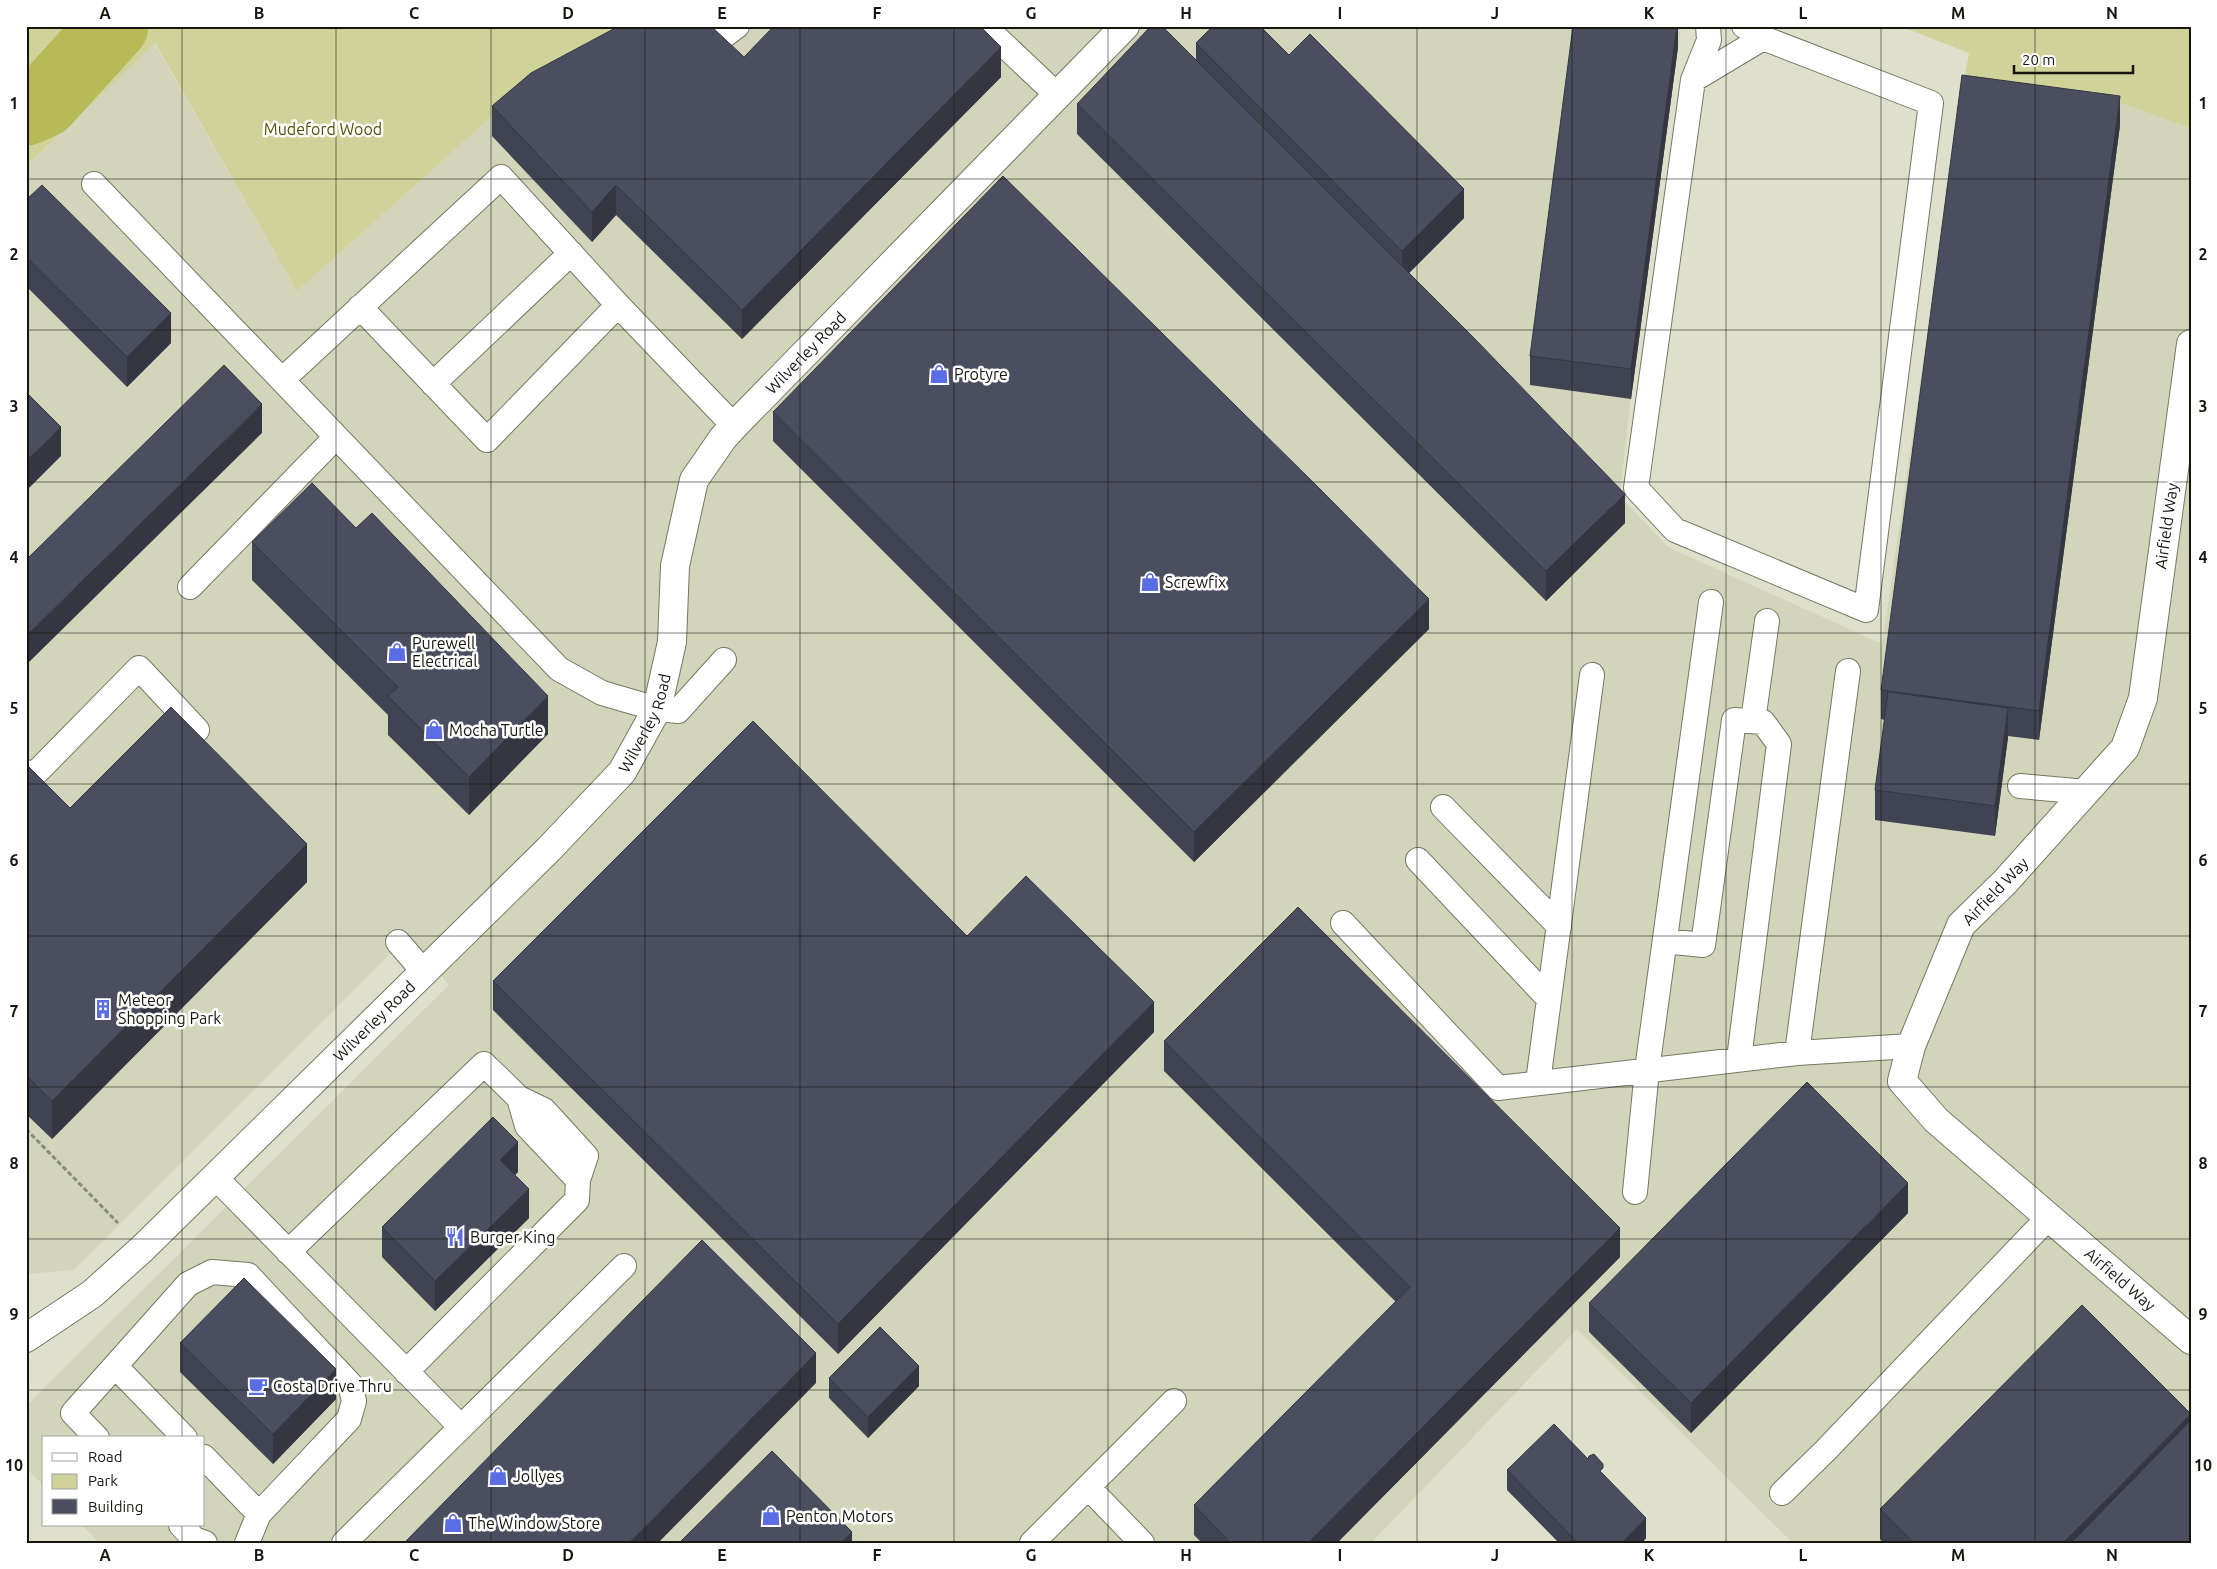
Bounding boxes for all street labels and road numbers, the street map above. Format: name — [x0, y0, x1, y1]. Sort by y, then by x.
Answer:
street label: Wilverley Road — [762, 308, 850, 397]
street label: Airfield Way — [2151, 481, 2181, 570]
street label: Wilverley Road — [615, 672, 674, 775]
street label: Airfield Way — [1958, 853, 2032, 928]
street label: Wilverley Road — [330, 977, 419, 1065]
street label: Airfield Way — [2082, 1244, 2159, 1314]

